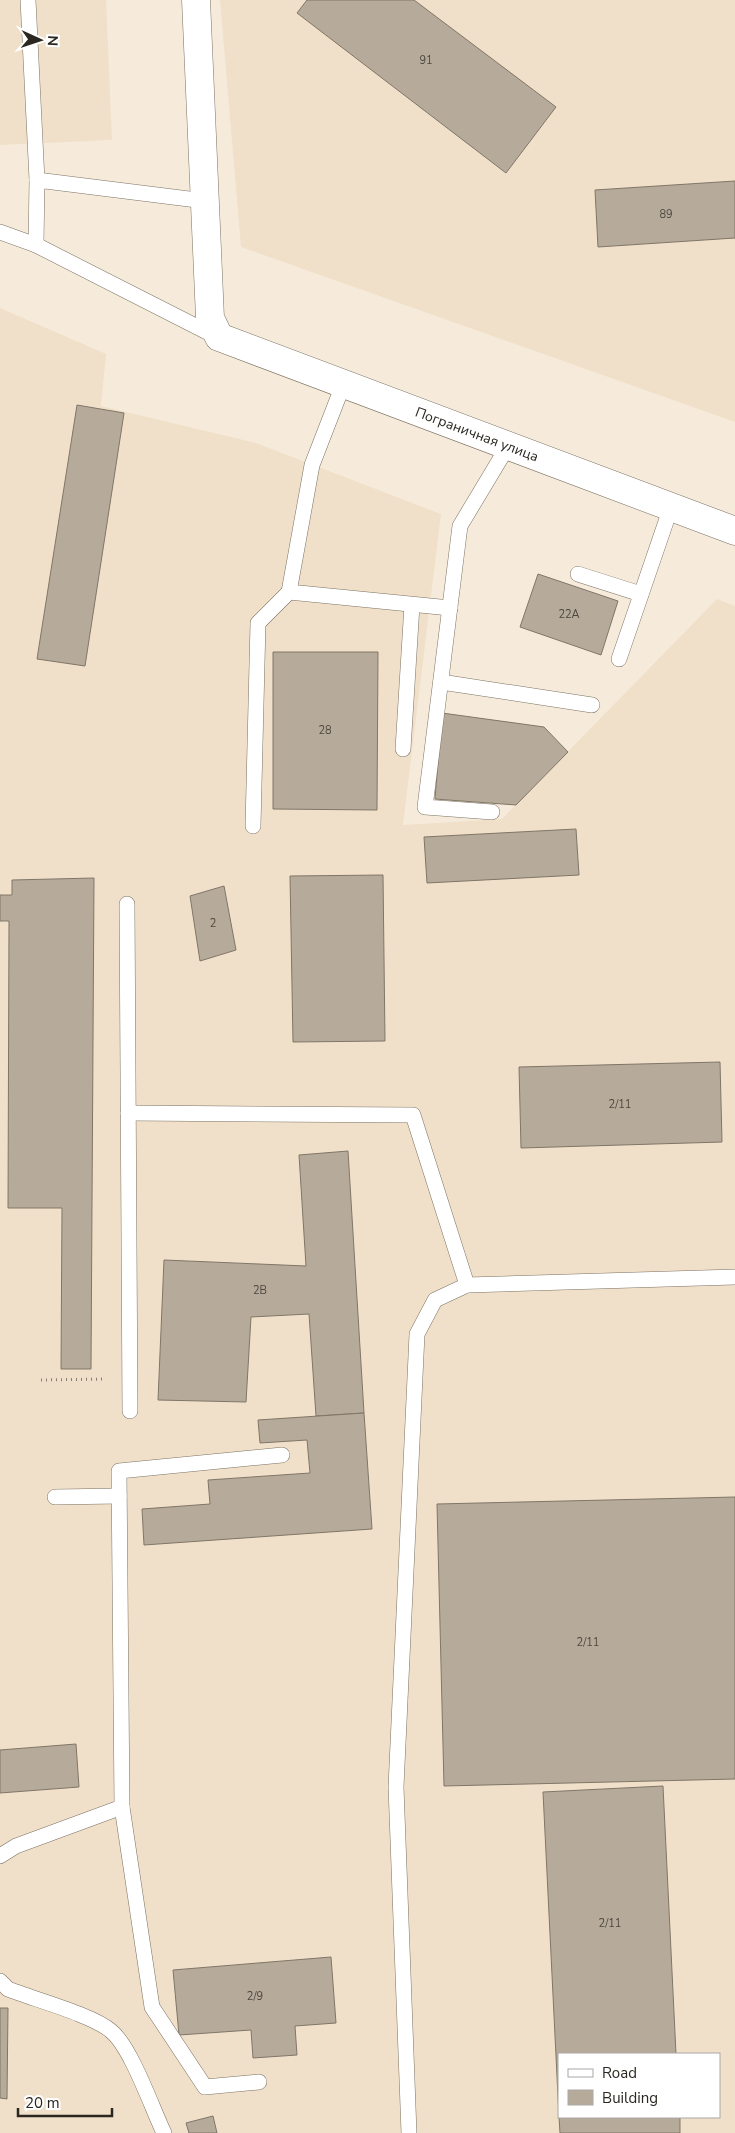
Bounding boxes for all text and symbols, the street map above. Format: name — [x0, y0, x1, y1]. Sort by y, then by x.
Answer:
north arrow — [15, 15, 65, 65]
text: N — [43, 35, 62, 46]
house number: 91 — [419, 53, 433, 68]
house number: 89 — [659, 207, 673, 222]
street label: Пограничная улица — [413, 402, 542, 466]
house number: 22А — [558, 607, 580, 622]
house number: 28 — [318, 723, 332, 738]
house number: 2 — [210, 916, 216, 931]
house number: 2/11 — [609, 1097, 631, 1112]
house number: 2В — [253, 1283, 267, 1298]
house number: 2/11 — [577, 1635, 599, 1650]
house number: 2/11 — [599, 1916, 621, 1931]
house number: 2/9 — [247, 1989, 263, 2004]
legend — [558, 2053, 720, 2118]
text: Road — [602, 2063, 637, 2083]
scale bar — [18, 2086, 111, 2118]
text: Building — [602, 2088, 658, 2108]
text: 20 m — [25, 2093, 60, 2113]

